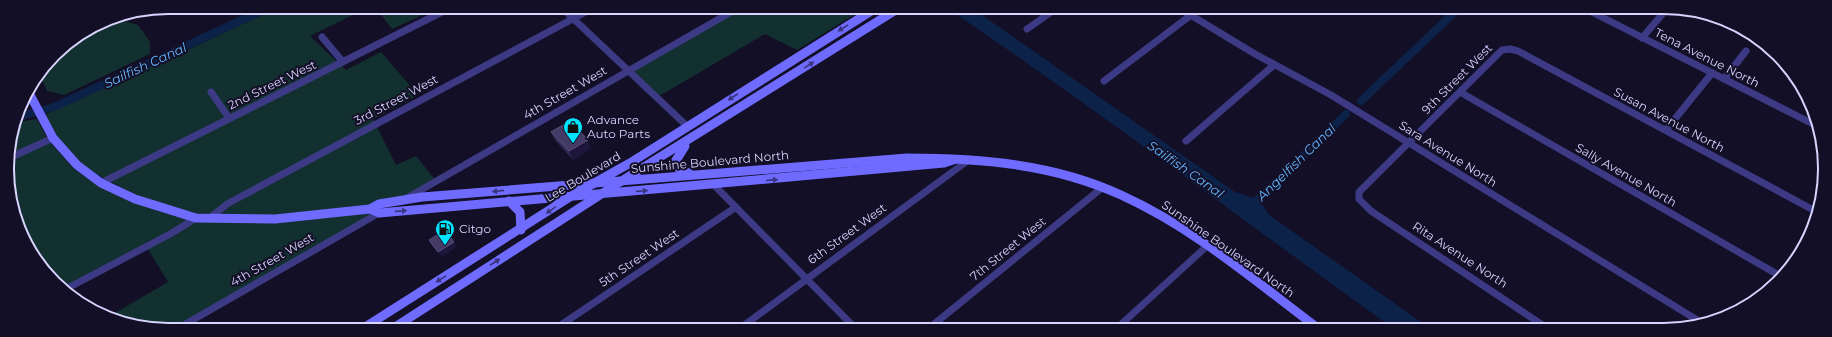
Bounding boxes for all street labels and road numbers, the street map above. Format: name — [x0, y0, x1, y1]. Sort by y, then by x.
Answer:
street label: Tena Avenue North — [1652, 25, 1762, 90]
street label: 9th Street West — [1418, 40, 1495, 117]
street label: 2nd Street West — [225, 57, 318, 112]
street label: 4th Street West — [520, 62, 609, 123]
street label: 3rd Street West — [351, 71, 440, 128]
street label: Susan Avenue North — [1611, 84, 1727, 155]
street label: Sara Avenue North — [1397, 117, 1500, 190]
street label: Sally Avenue North — [1573, 140, 1679, 210]
street label: Sunshine Boulevard North — [630, 147, 790, 176]
street label: Lee Boulevard — [542, 148, 623, 205]
street label: Sunshine Boulevard North — [1159, 197, 1298, 300]
street label: 6th Street West — [804, 200, 889, 267]
street label: 7th Street West — [967, 213, 1049, 284]
street label: Rita Avenue North — [1410, 218, 1511, 291]
street label: 5th Street West — [596, 225, 682, 290]
street label: 4th Street West — [227, 229, 316, 290]

